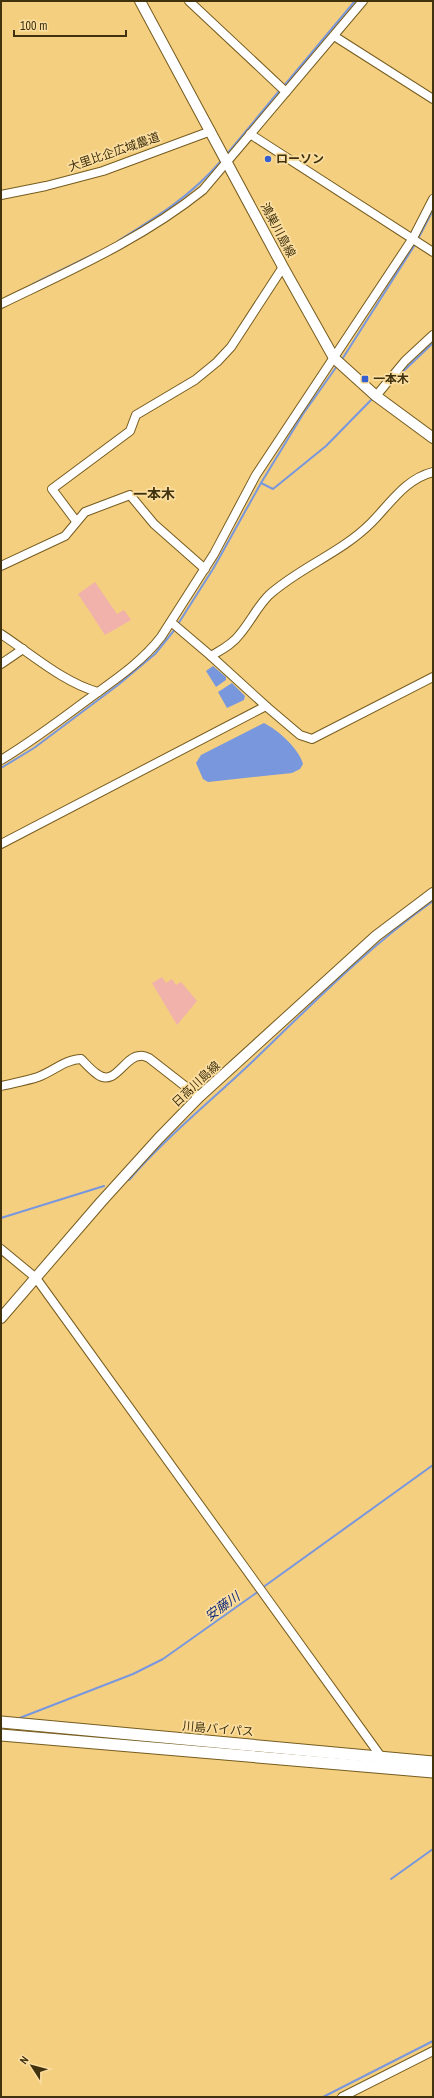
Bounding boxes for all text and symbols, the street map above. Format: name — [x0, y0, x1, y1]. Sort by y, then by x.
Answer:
scale bar — [14, 12, 126, 38]
text: 100 m — [20, 18, 47, 34]
street label: 大里比企広域農道 — [66, 129, 162, 175]
place label: ローソン — [276, 151, 324, 167]
marker: ローソン — [263, 154, 273, 164]
street label: 鴻巣川島線 — [257, 200, 299, 260]
place label: 一本木 — [373, 371, 409, 387]
marker: 一本木 — [360, 374, 370, 384]
district label: 一本木 — [133, 485, 175, 503]
street label: 日高川島線 — [169, 1058, 223, 1110]
water label: 安藤川 — [202, 1587, 245, 1625]
street label: 川島バイパス — [182, 1718, 254, 1740]
north arrow — [12, 2046, 52, 2086]
text: N — [16, 2053, 31, 2067]

